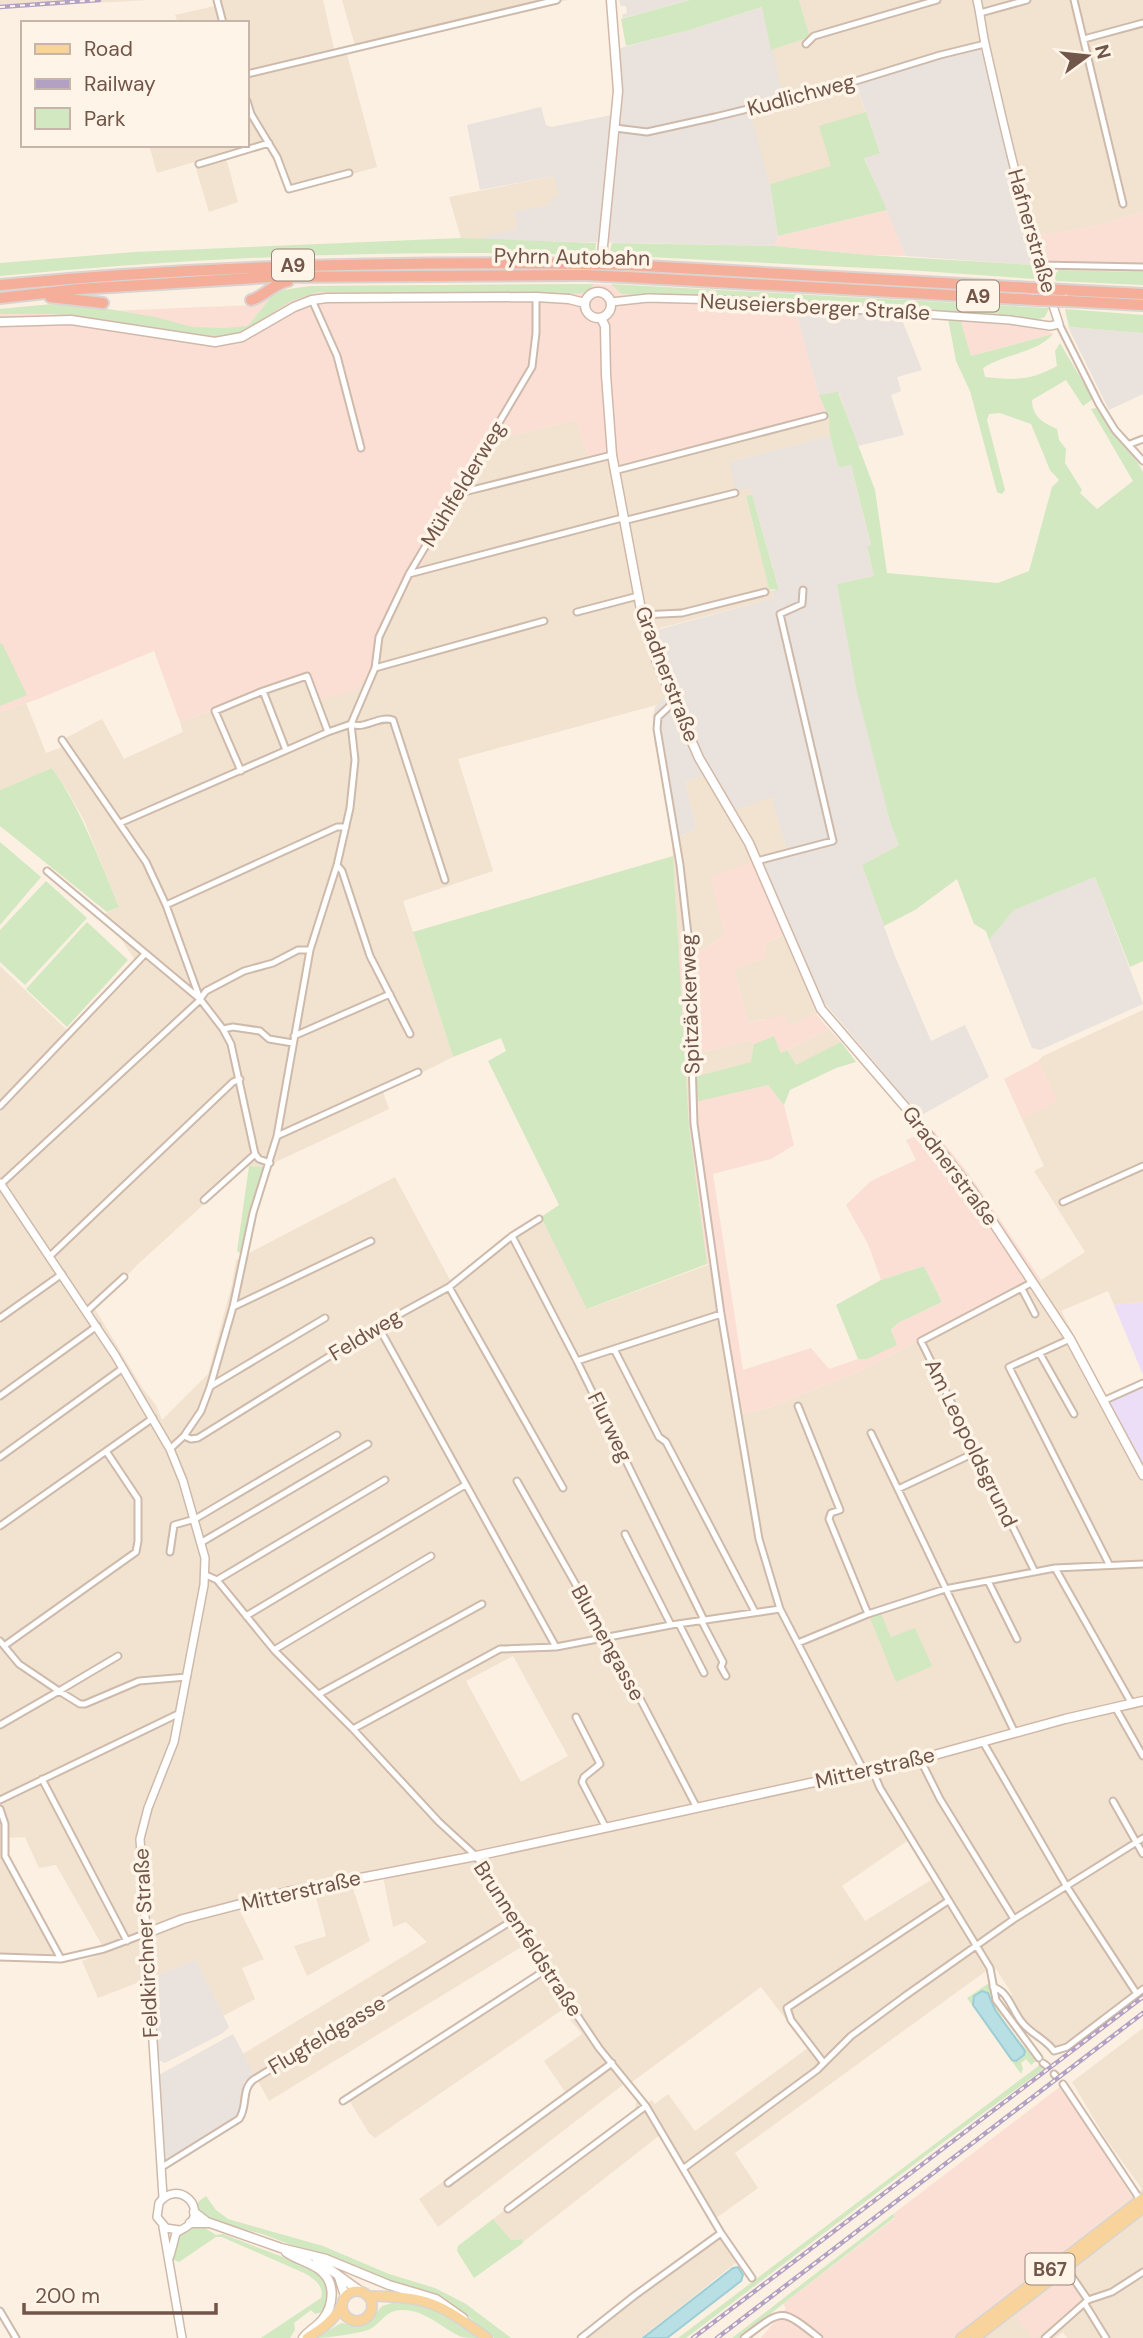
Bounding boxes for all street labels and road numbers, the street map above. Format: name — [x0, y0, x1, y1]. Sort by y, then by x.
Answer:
street label: Kudlichweg — [744, 67, 858, 123]
street label: Hafnerstraße — [1001, 166, 1063, 296]
street label: Pyhrn Autobahn — [494, 242, 650, 272]
road number: A9 — [272, 249, 314, 280]
road number: A9 — [957, 280, 999, 312]
street label: Neuseiersberger Straße — [699, 287, 931, 327]
street label: Mühlfelderweg — [414, 416, 512, 552]
street label: Gradnerstraße — [628, 602, 706, 746]
street label: Spitzäckerweg — [674, 933, 706, 1075]
street label: Gradnerstraße — [896, 1100, 1004, 1232]
street label: Feldweg — [324, 1302, 407, 1368]
street label: Am Leopoldsgrund — [918, 1354, 1024, 1532]
street label: Flurweg — [581, 1387, 639, 1467]
street label: Blumengasse — [565, 1580, 651, 1706]
street label: Mitterstraße — [813, 1741, 937, 1795]
street label: Feldkirchner Straße — [127, 1847, 165, 2039]
street label: Brunnenfeldstraße — [467, 1856, 589, 2022]
street label: Mitterstraße — [239, 1864, 363, 1918]
street label: Flugfeldgasse — [263, 1989, 391, 2081]
road number: B67 — [1026, 2254, 1074, 2284]

